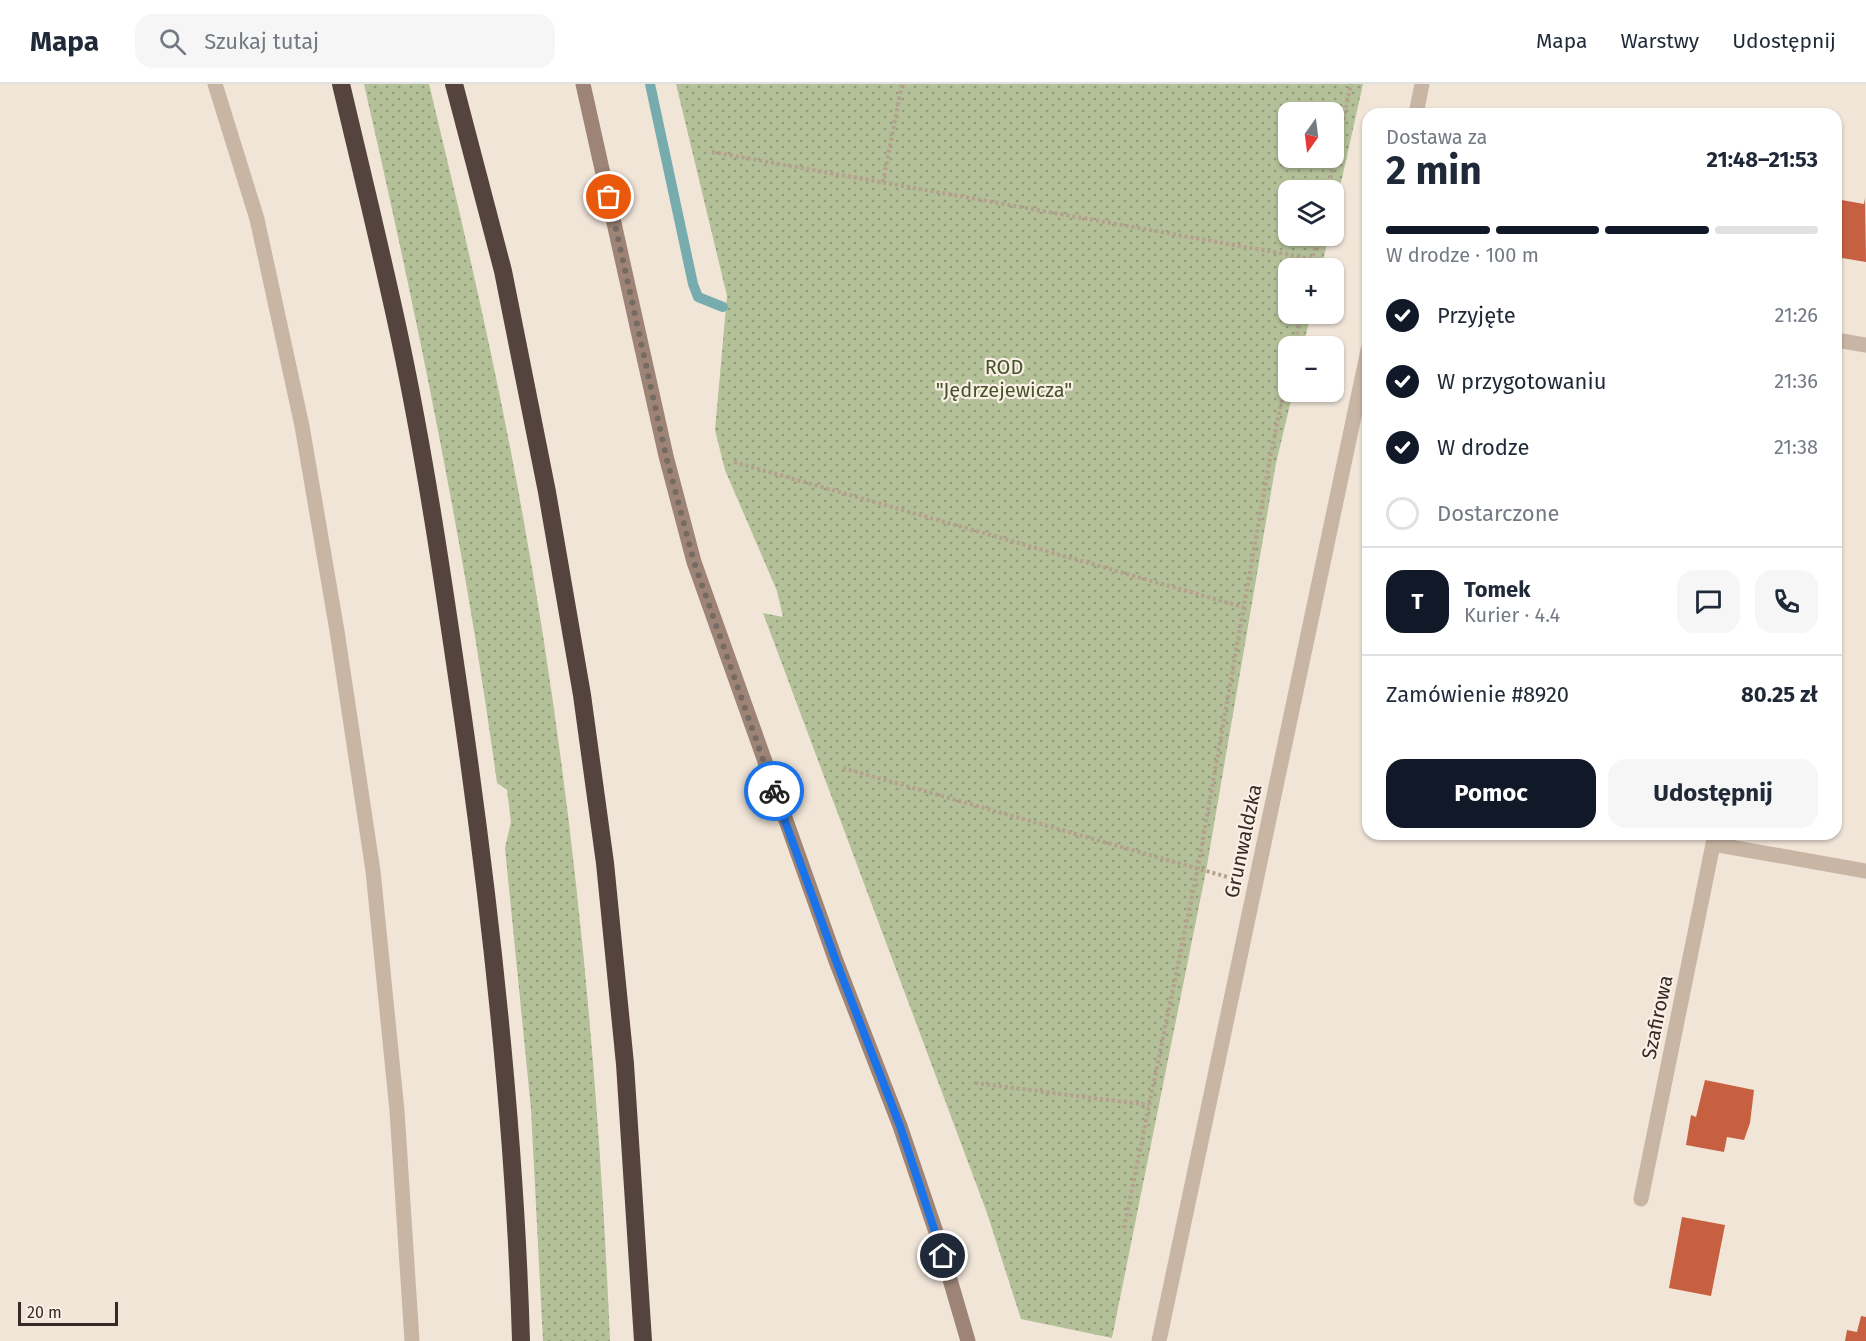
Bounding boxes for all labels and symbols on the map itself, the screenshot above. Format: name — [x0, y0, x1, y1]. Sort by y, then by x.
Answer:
north arrow — [1278, 102, 1344, 168]
pin — [583, 171, 634, 222]
park label: ROD "Jędrzejewicza" — [936, 355, 1072, 402]
courier — [744, 761, 804, 821]
street label: Grunwaldzka — [1219, 782, 1267, 900]
street label: Szafirowa — [1636, 973, 1678, 1061]
pin — [917, 1230, 968, 1281]
scale bar — [18, 1299, 118, 1326]

